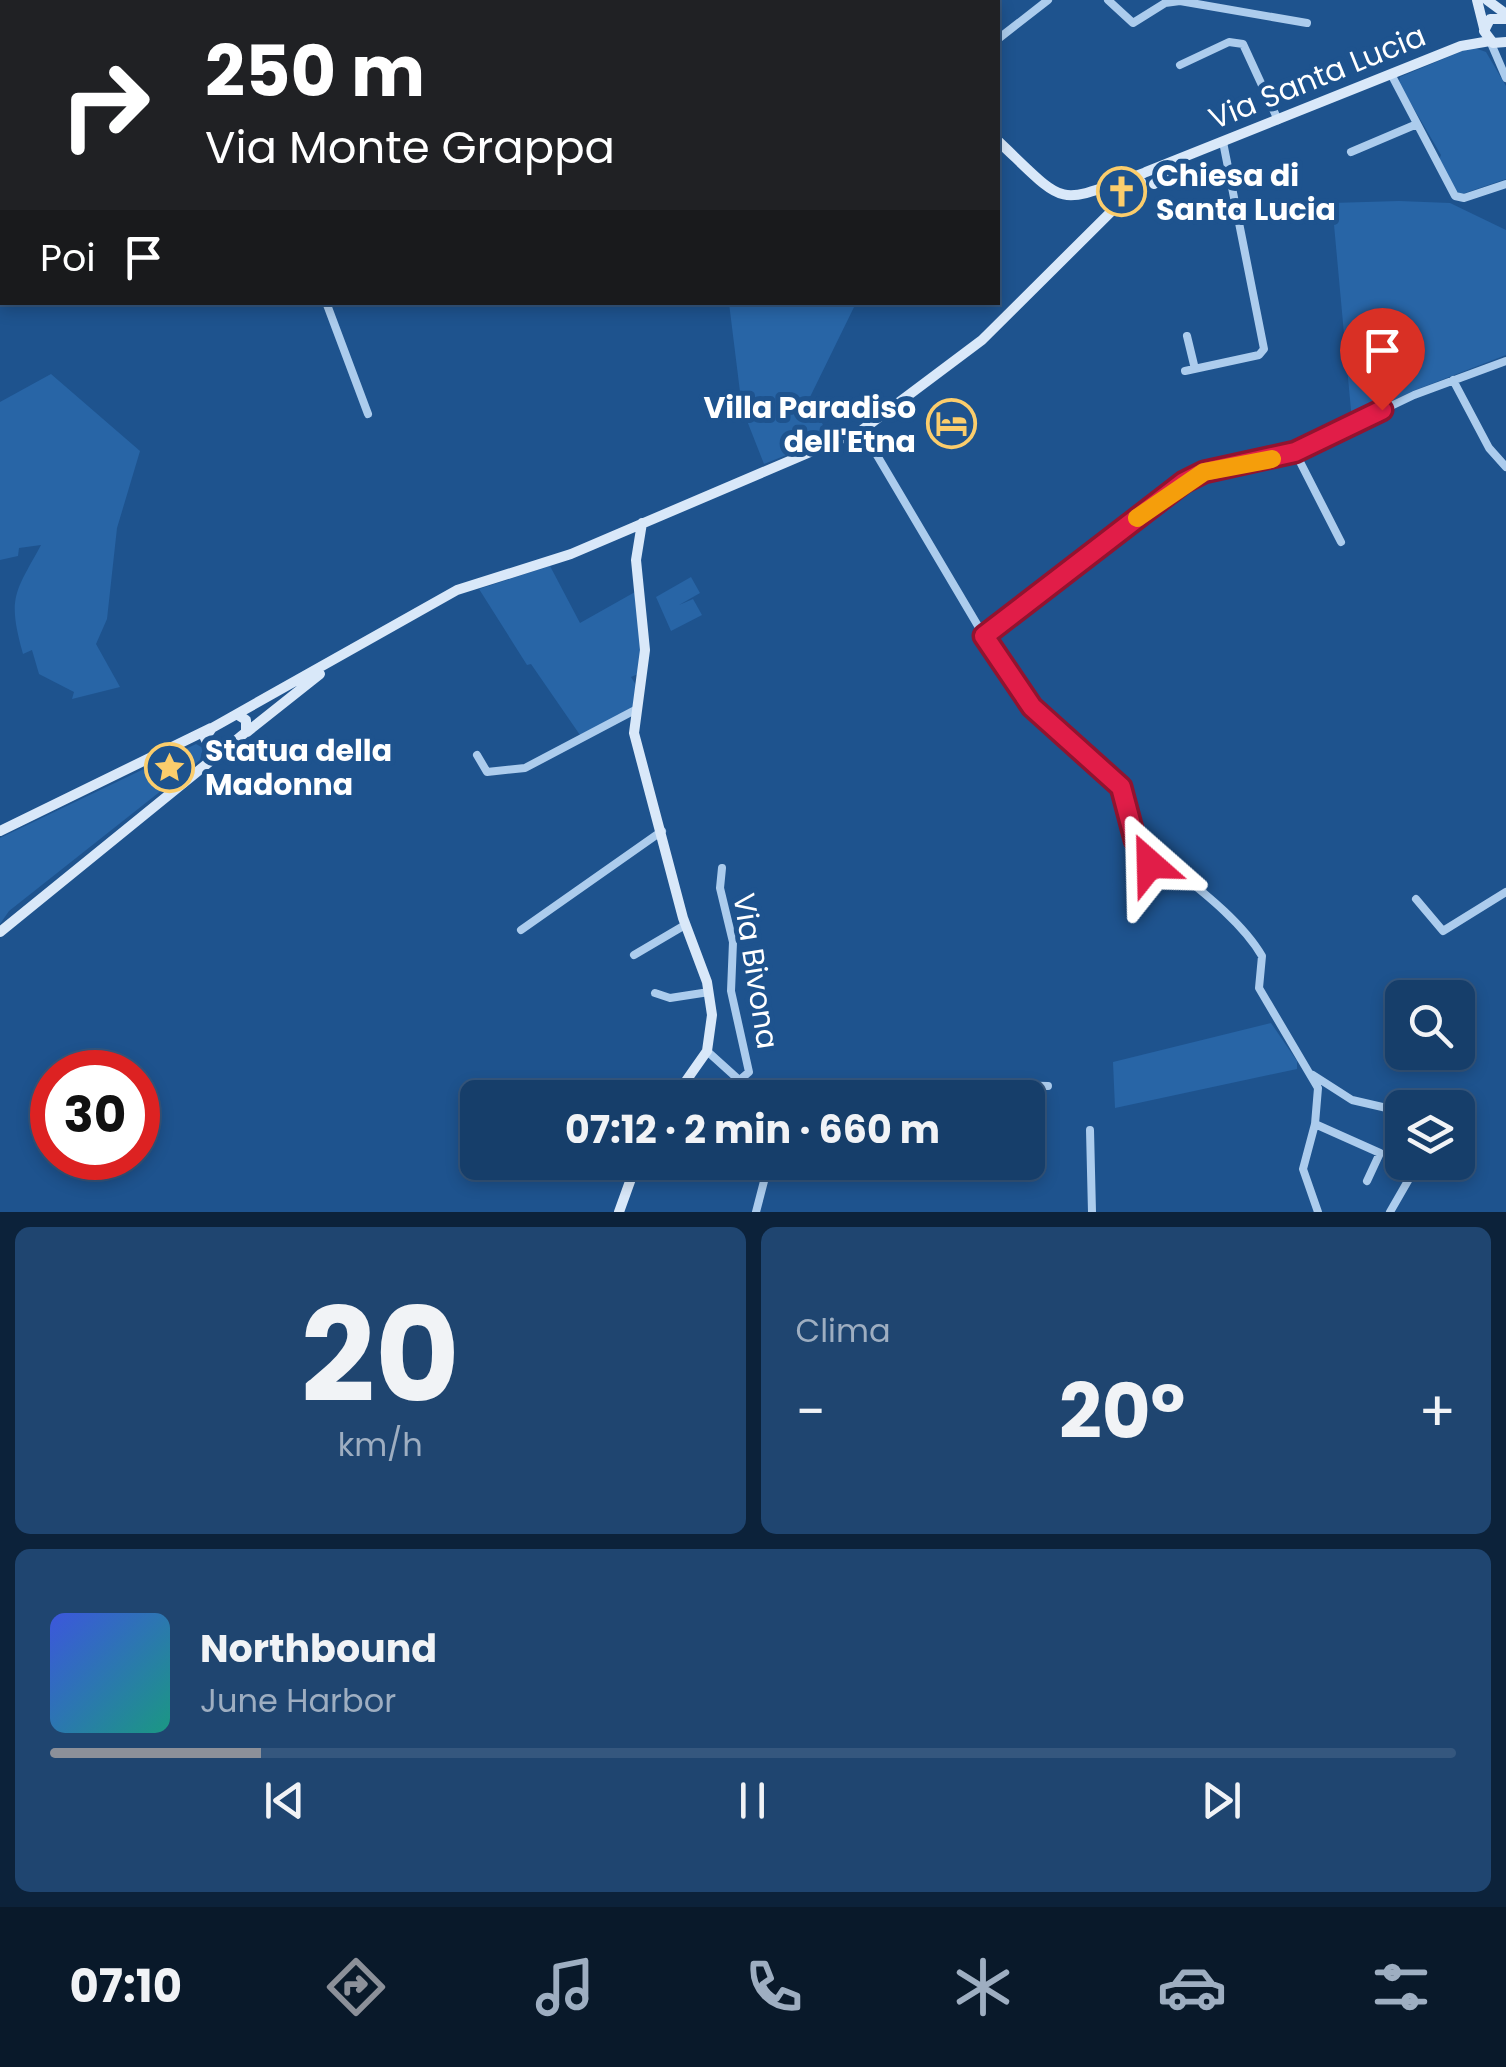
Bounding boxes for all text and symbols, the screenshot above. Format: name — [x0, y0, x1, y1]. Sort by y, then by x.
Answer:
street label: Via Santa Lucia — [1202, 14, 1432, 140]
text: 250 m — [205, 22, 425, 121]
icon: right — [40, 40, 170, 170]
text: Via Monte Grappa — [205, 116, 615, 179]
place label: Chiesa di Santa Lucia — [1156, 154, 1336, 231]
church icon: Chiesa di Santa Lucia — [1095, 166, 1147, 218]
icon: arrive — [116, 230, 171, 285]
text: Poi — [40, 231, 96, 284]
pin — [1340, 308, 1425, 411]
icon: arrive — [1355, 323, 1410, 378]
place label: Villa Paradiso dell'Etna — [703, 386, 916, 463]
hotel icon: Villa Paradiso dell'Etna — [925, 398, 977, 450]
place label: Statua della Madonna — [205, 729, 392, 806]
place icon: Statua della Madonna — [144, 741, 196, 793]
position arrow — [1098, 812, 1202, 916]
street label: Via Bivona — [722, 890, 790, 1052]
map controls — [1385, 980, 1475, 1180]
button: search — [1385, 980, 1475, 1070]
speed limit sign: 30 — [30, 1050, 160, 1180]
button: layers — [1385, 1090, 1475, 1180]
text: 07:12 · 2 min · 660 m — [565, 1103, 940, 1156]
text: 20 — [301, 1264, 460, 1447]
text: Clima — [796, 1308, 891, 1353]
text: 20° — [1059, 1359, 1185, 1464]
text: − — [796, 1373, 826, 1450]
text: + — [1418, 1373, 1456, 1450]
text: km/h — [338, 1422, 423, 1467]
text: Northbound — [200, 1622, 437, 1675]
text: June Harbor — [200, 1678, 396, 1723]
icon: previous — [257, 1773, 312, 1828]
icon: pause — [725, 1773, 780, 1828]
icon: next — [1194, 1773, 1249, 1828]
icon: directions — [321, 1952, 391, 2022]
icon: music — [530, 1952, 600, 2022]
icon: phone — [739, 1952, 809, 2022]
icon: climate — [948, 1952, 1018, 2022]
icon: car — [1157, 1952, 1227, 2022]
icon: filters — [1366, 1952, 1436, 2022]
text: 07:10 — [70, 1955, 182, 2018]

